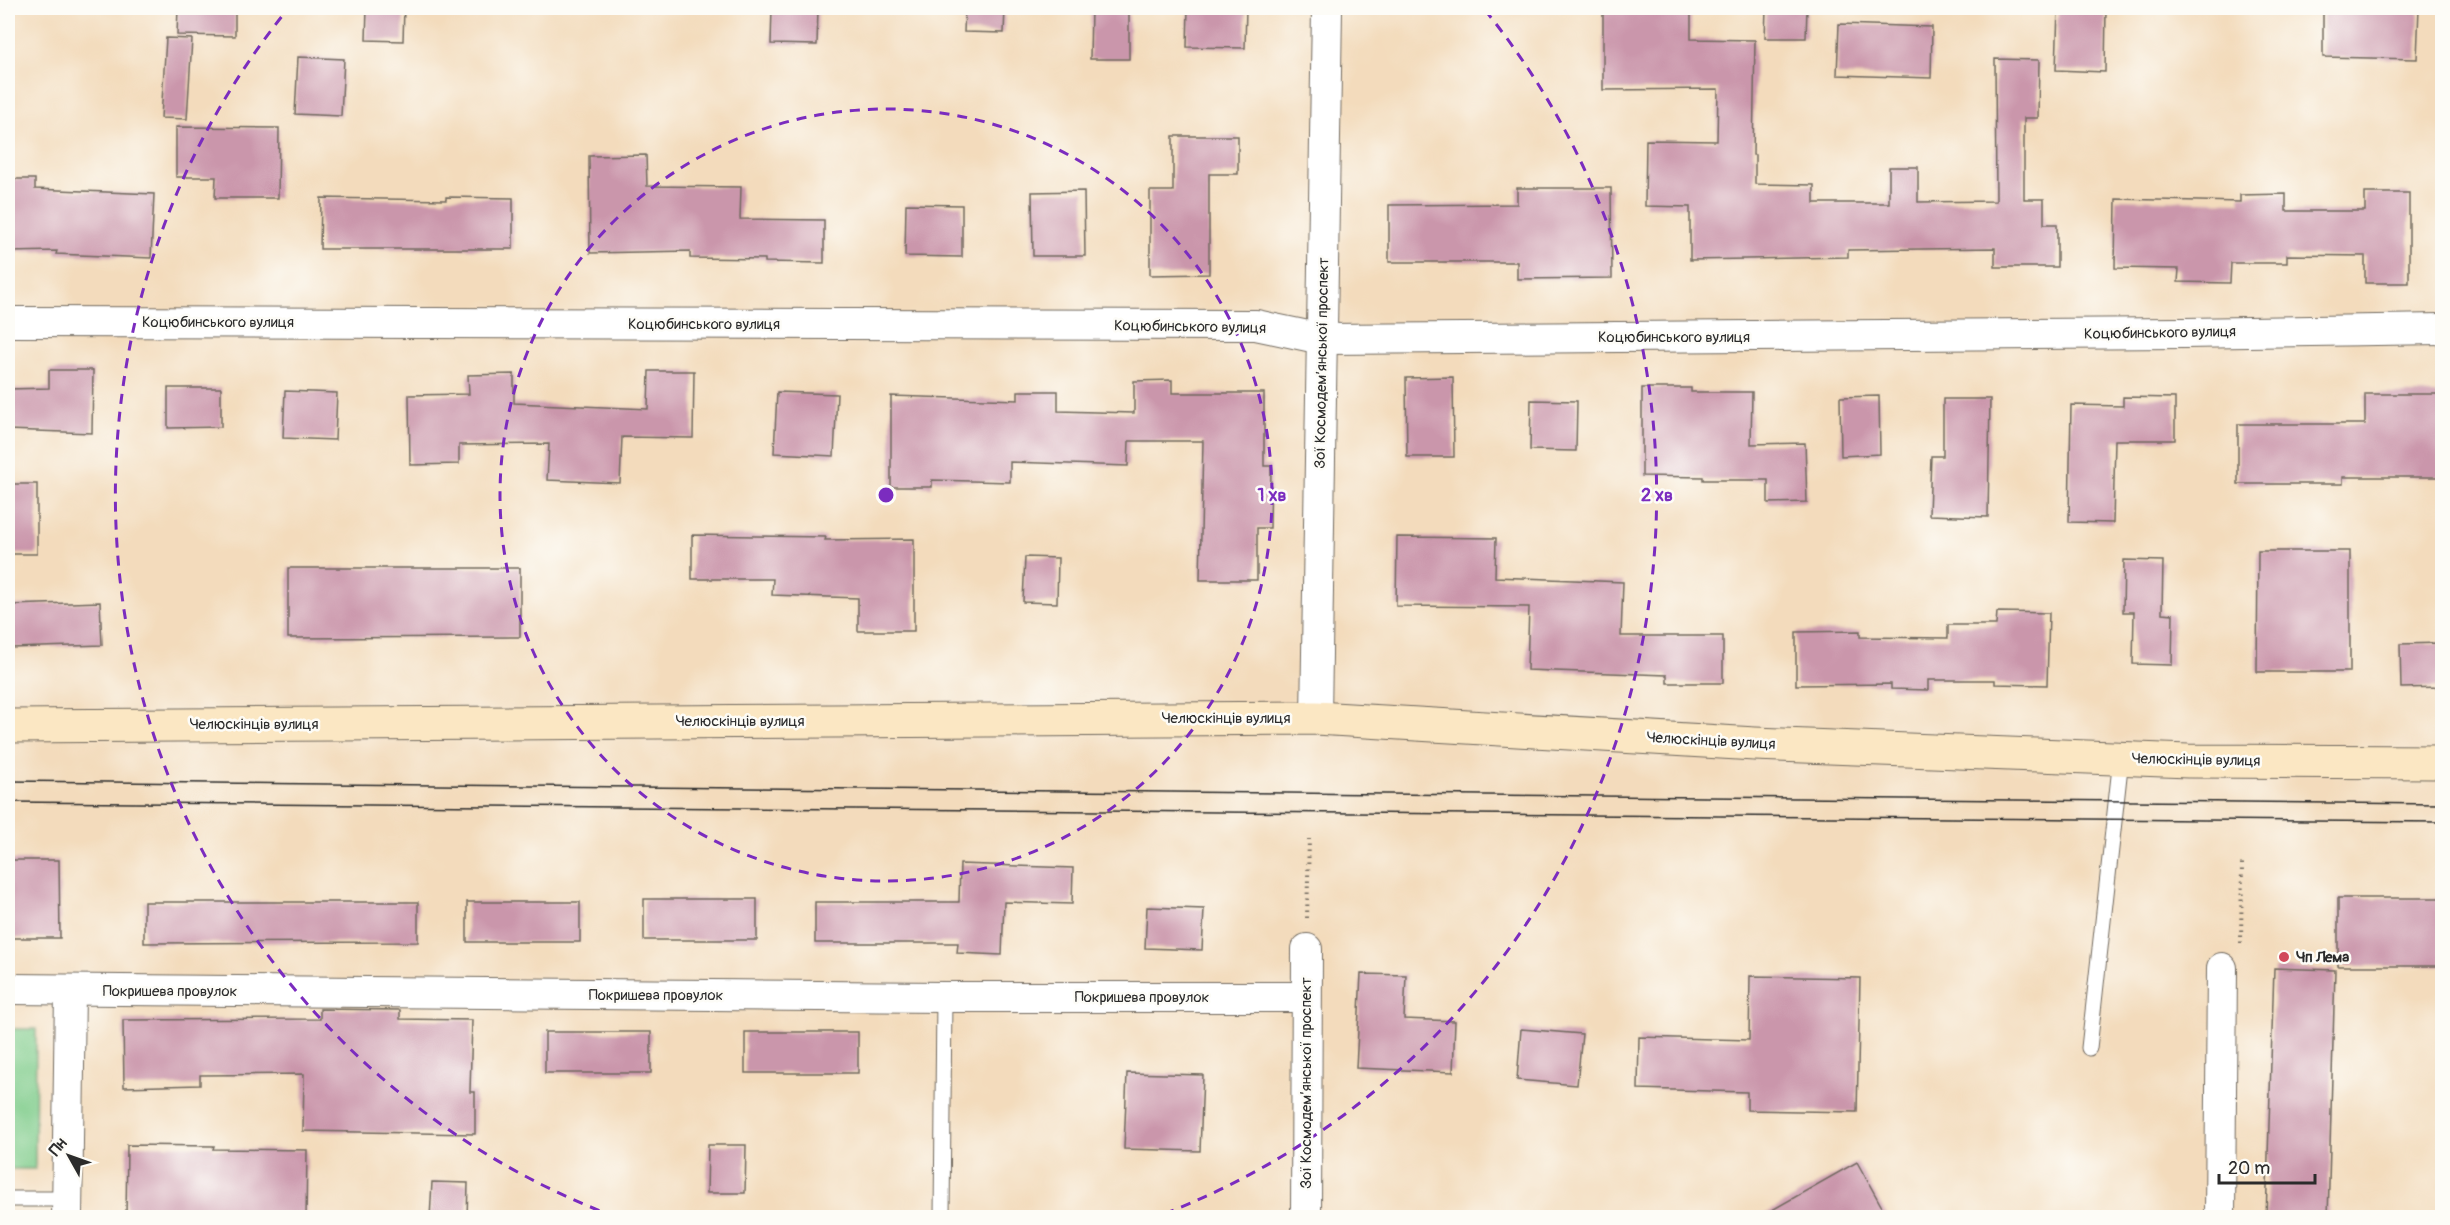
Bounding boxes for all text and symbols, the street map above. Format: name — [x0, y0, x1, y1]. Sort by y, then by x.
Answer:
street label: Зої Космодем’янської проспект — [1311, 257, 1333, 469]
street label: Коцюбинського вулиця — [142, 313, 294, 332]
street label: Коцюбинського вулиця — [628, 315, 780, 334]
street label: Коцюбинського вулиця — [1114, 316, 1266, 338]
street label: Коцюбинського вулиця — [2084, 322, 2236, 344]
street label: Коцюбинського вулиця — [1598, 328, 1750, 347]
text: 1 хв — [1258, 484, 1287, 507]
text: 2 хв — [1641, 484, 1673, 507]
centre of rings — [876, 485, 896, 505]
street label: Челюскінців вулиця — [1161, 709, 1291, 728]
street label: Челюскінців вулиця — [675, 712, 805, 731]
street label: Челюскінців вулиця — [189, 715, 319, 734]
street label: Челюскінців вулиця — [1646, 728, 1776, 754]
street label: Челюскінців вулиця — [2131, 749, 2261, 771]
place label: Чп Лема — [2296, 948, 2349, 967]
marker: Чп Лема — [2277, 950, 2291, 964]
street label: Зої Космодем’янської проспект — [1297, 977, 1316, 1189]
street label: Покришева провулок — [103, 982, 237, 1001]
street label: Покришева провулок — [589, 986, 723, 1005]
street label: Покришева провулок — [1075, 988, 1209, 1007]
north arrow — [39, 1126, 99, 1186]
text: Пн — [45, 1134, 72, 1160]
scale bar — [2219, 1147, 2315, 1185]
text: 20 m — [2228, 1157, 2270, 1180]

